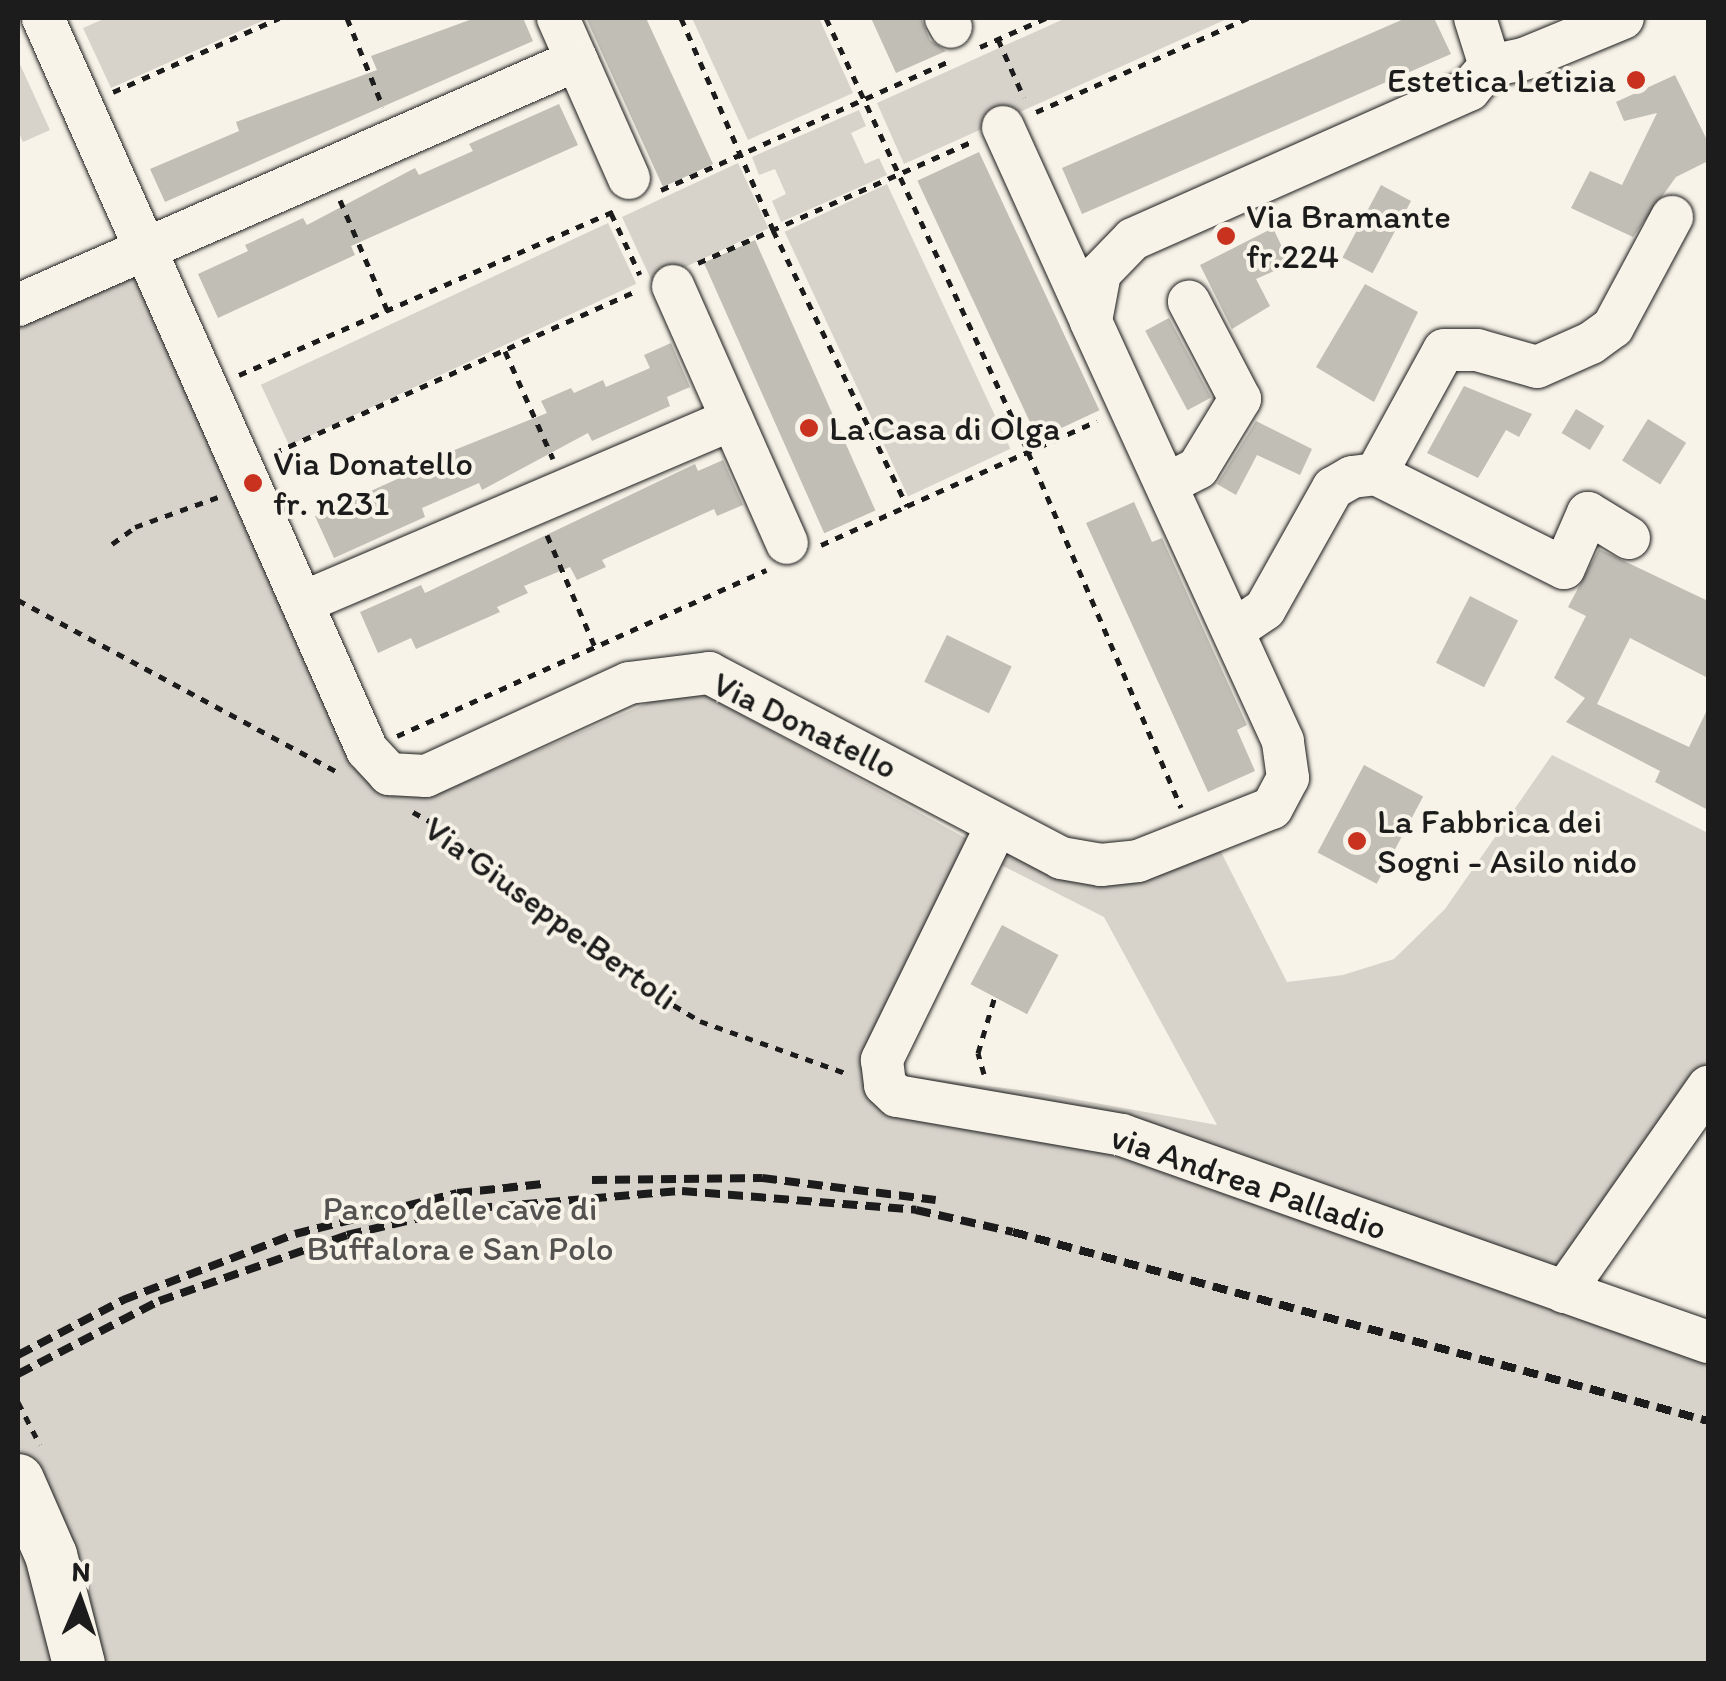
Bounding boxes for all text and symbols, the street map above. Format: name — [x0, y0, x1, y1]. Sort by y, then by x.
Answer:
place label: Estetica Letizia — [1387, 59, 1616, 101]
marker: Estetica Letizia — [1625, 69, 1647, 91]
place label: Via Bramante fr.224 — [1246, 195, 1451, 277]
marker: Via Bramante fr.224 — [1215, 225, 1237, 247]
place label: La Casa di Olga — [829, 407, 1062, 449]
marker: La Casa di Olga — [798, 417, 820, 439]
place label: Via Donatello fr. n231 — [273, 442, 473, 524]
marker: Via Donatello fr. n231 — [242, 472, 264, 494]
street label: Via Donatello — [706, 662, 904, 788]
place label: La Fabbrica dei Sogni - Asilo nido — [1377, 800, 1638, 882]
street label: Via Giuseppe Bertoli — [416, 807, 686, 1019]
marker: La Fabbrica dei Sogni - Asilo nido — [1346, 830, 1368, 852]
street label: via Andrea Palladio — [1107, 1115, 1391, 1249]
park label: Parco delle cave di Buffalora e San Polo — [307, 1187, 613, 1269]
north arrow — [30, 1551, 130, 1651]
text: N — [71, 1554, 91, 1588]

